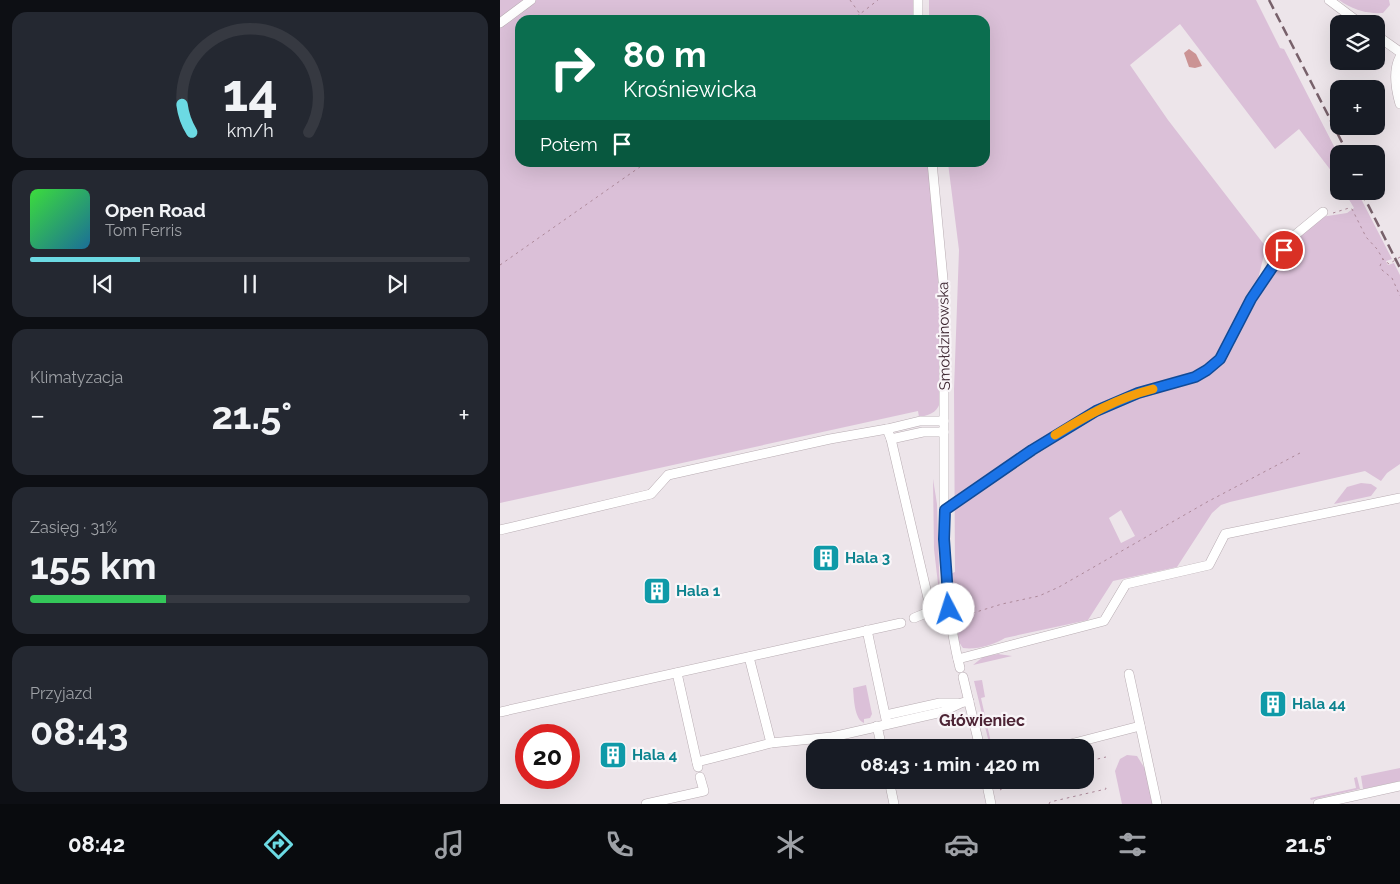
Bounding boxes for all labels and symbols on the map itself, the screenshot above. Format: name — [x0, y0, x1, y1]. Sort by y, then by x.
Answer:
pin — [1263, 229, 1305, 271]
street label: Smołdzinowska — [934, 281, 954, 391]
building icon: Hala 3 — [811, 543, 841, 573]
place label: Hala 3 — [845, 549, 890, 567]
building icon: Hala 1 — [642, 576, 672, 606]
place label: Hala 1 — [676, 582, 721, 600]
position arrow — [922, 582, 974, 634]
building icon: Hala 44 — [1258, 689, 1288, 719]
place label: Hala 44 — [1292, 695, 1346, 713]
district label: Główieniec — [939, 711, 1025, 730]
speed limit sign: 20 — [515, 724, 580, 789]
building icon: Hala 4 — [598, 740, 628, 770]
place label: Hala 4 — [632, 746, 678, 764]

